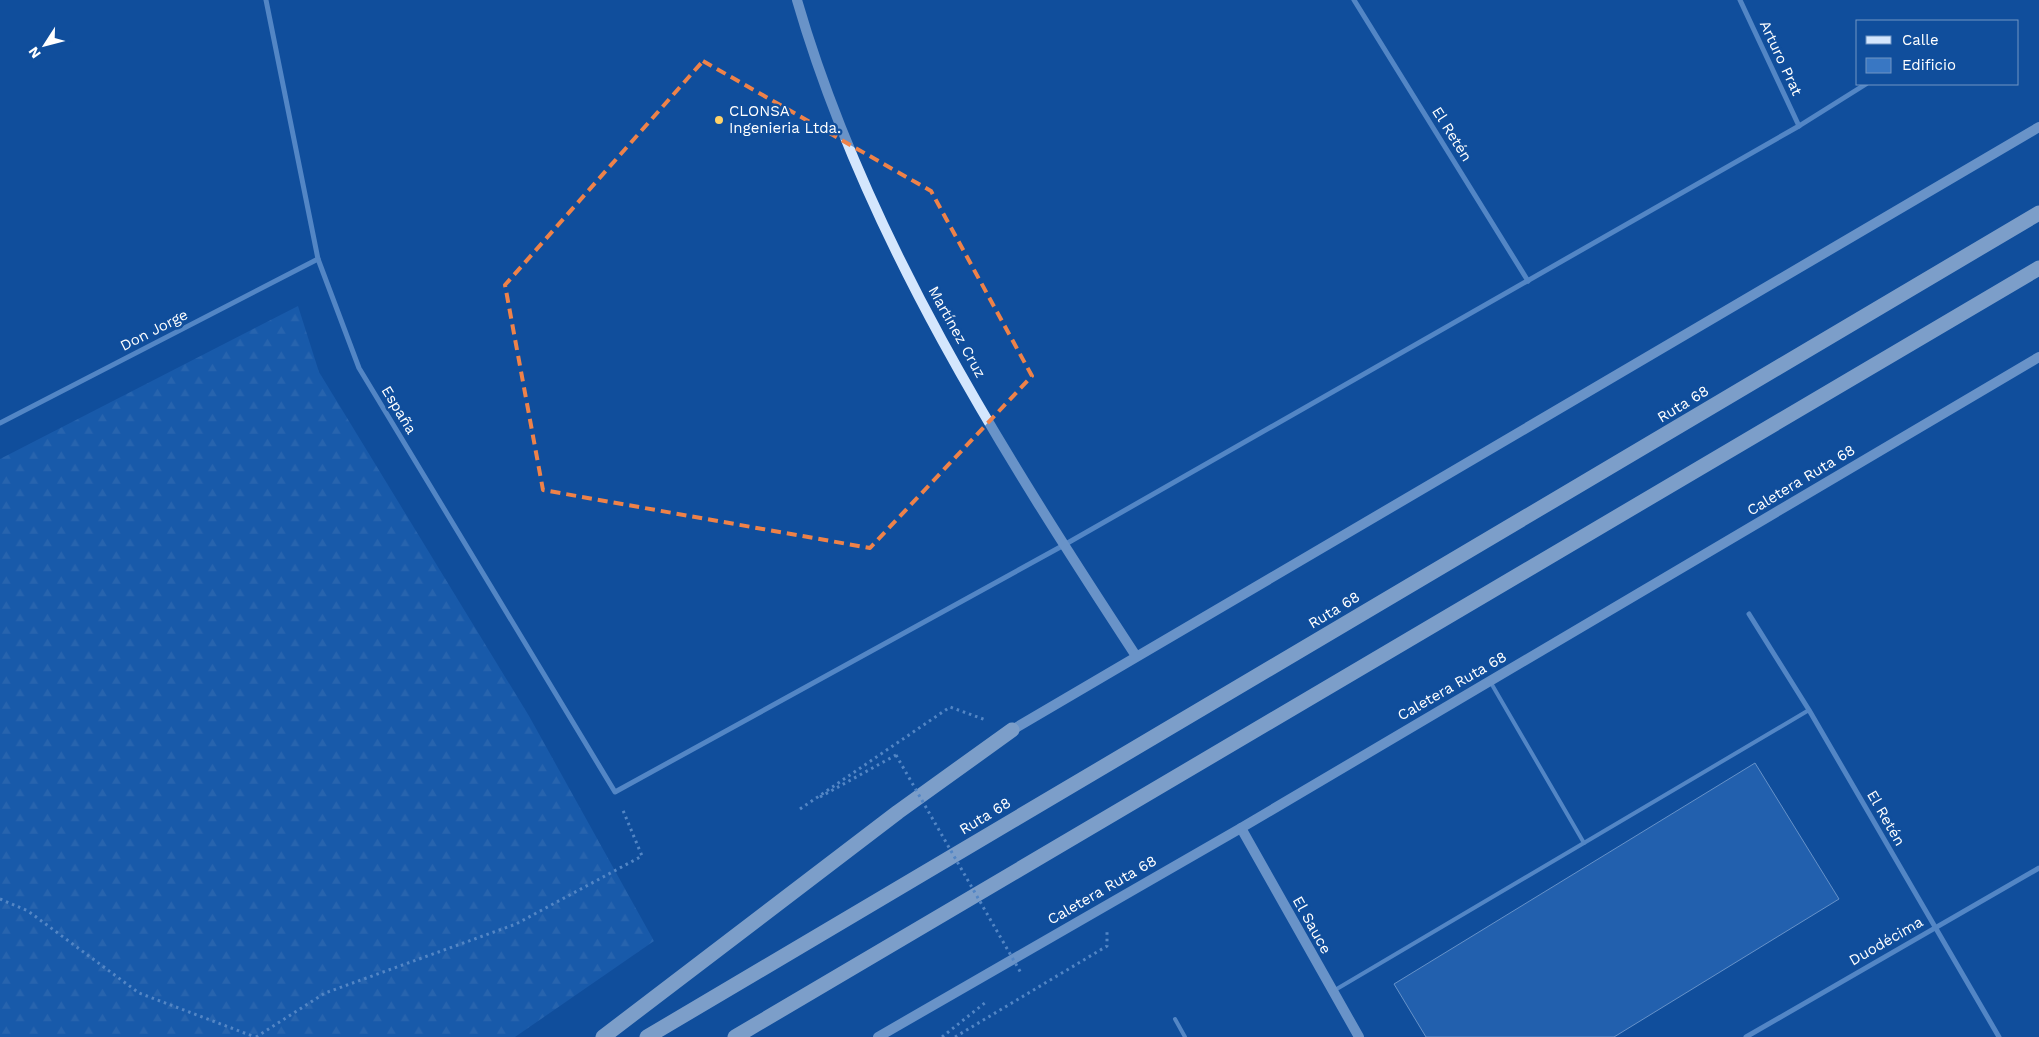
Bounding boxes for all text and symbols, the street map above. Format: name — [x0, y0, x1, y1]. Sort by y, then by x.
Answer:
street label: Arturo Prat — [1756, 18, 1806, 99]
north arrow — [20, 20, 70, 70]
legend — [1856, 20, 2019, 85]
text: Calle — [1902, 31, 1939, 49]
text: N — [25, 44, 44, 62]
text: Edificio — [1902, 56, 1956, 74]
place label: CLONSA Ingenieria Ltda. — [729, 102, 841, 137]
street label: El Retén — [1428, 103, 1476, 165]
marker: CLONSA Ingenieria Ltda. — [713, 114, 725, 126]
street label: Martínez Cruz — [924, 283, 990, 381]
street label: Don Jorge — [117, 305, 191, 355]
street label: Ruta 68 — [1654, 382, 1712, 426]
street label: España — [378, 383, 421, 438]
street label: Caletera Ruta 68 — [1744, 441, 1858, 519]
street label: Ruta 68 — [1305, 588, 1363, 632]
street label: Caletera Ruta 68 — [1394, 647, 1510, 725]
street label: El Retén — [1863, 787, 1909, 849]
street label: Ruta 68 — [956, 794, 1014, 838]
street label: Caletera Ruta 68 — [1044, 851, 1160, 929]
street label: El Sauce — [1289, 893, 1335, 957]
street label: Duodécima — [1846, 912, 1927, 969]

